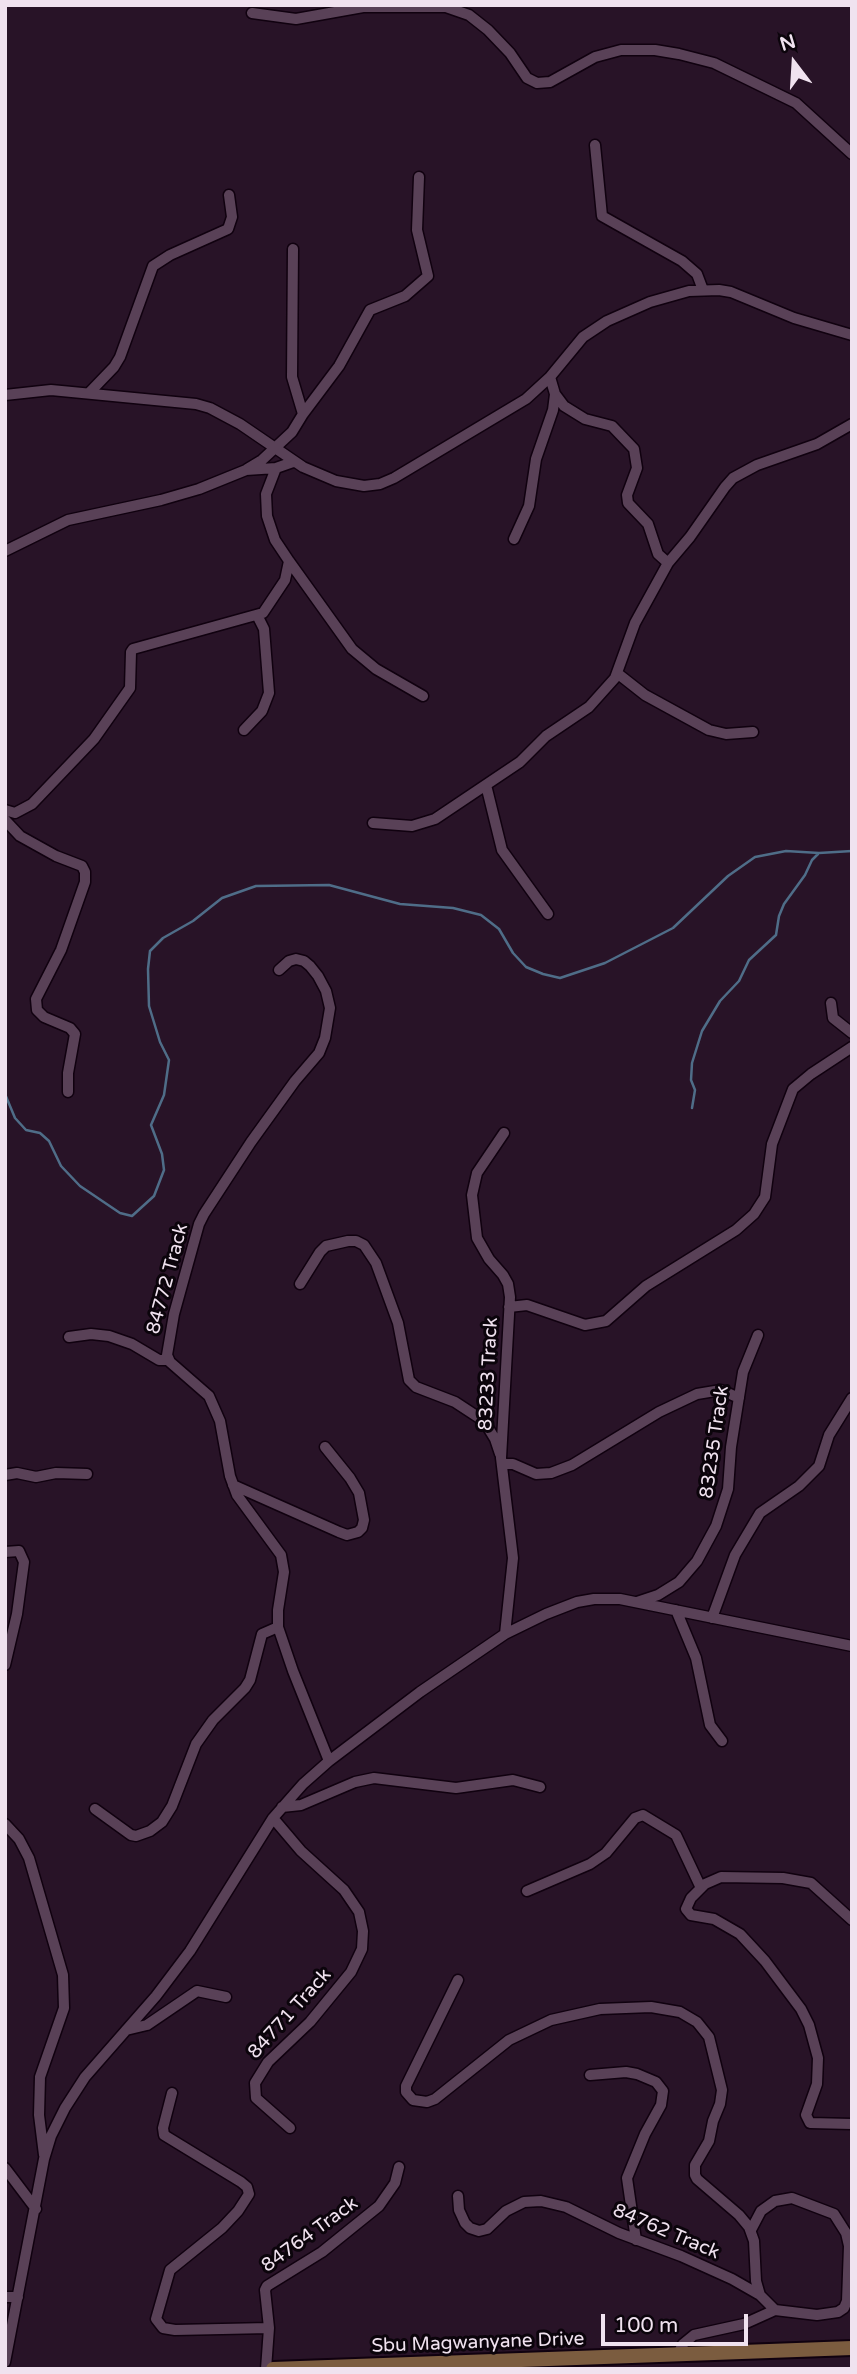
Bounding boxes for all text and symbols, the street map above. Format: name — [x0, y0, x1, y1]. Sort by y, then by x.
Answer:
north arrow — [759, 28, 829, 98]
text: N — [777, 30, 798, 56]
street label: 84772 Track — [142, 1221, 194, 1337]
street label: 83233 Track — [475, 1317, 503, 1431]
street label: 83235 Track — [696, 1384, 734, 1500]
street label: 84771 Track — [244, 1964, 336, 2064]
street label: 84764 Track — [257, 2192, 363, 2278]
street label: 84762 Track — [609, 2199, 723, 2265]
scale bar — [605, 2300, 752, 2344]
text: 100 m — [614, 2313, 678, 2338]
street label: Sbu Magwanyane Drive — [371, 2328, 585, 2358]

